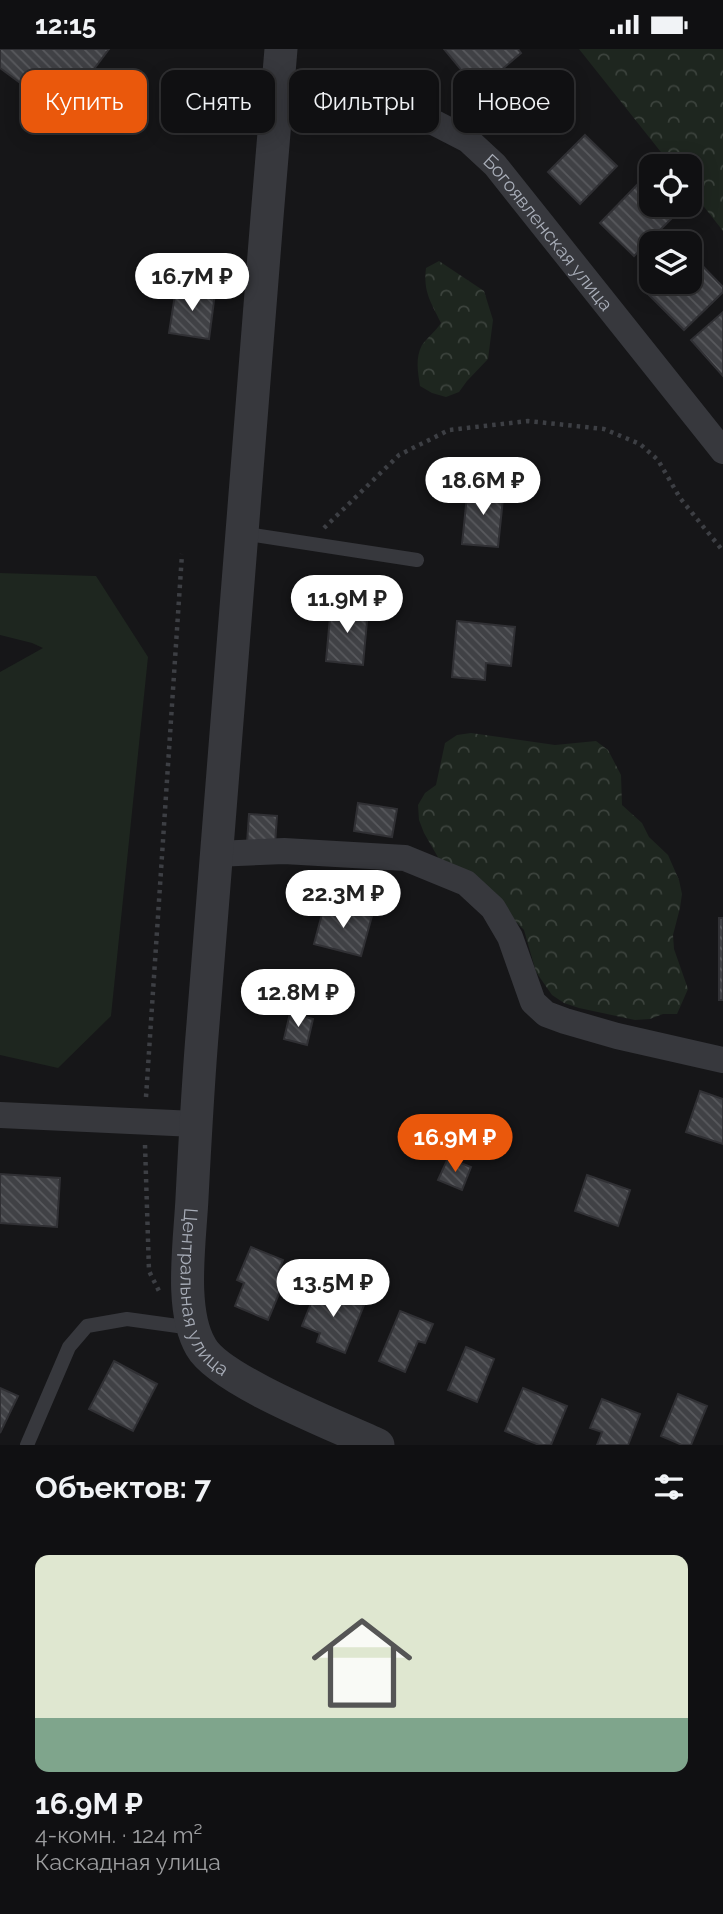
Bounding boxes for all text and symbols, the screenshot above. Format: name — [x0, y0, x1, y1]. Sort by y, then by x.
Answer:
text: 12:15 — [35, 10, 96, 40]
chip: Купить — [21, 70, 147, 133]
chip: Снять — [161, 70, 275, 133]
chip: Фильтры — [289, 70, 439, 133]
chip: Новое — [453, 70, 574, 133]
street label: Богоявленская улица — [479, 149, 618, 315]
map controls — [639, 154, 702, 294]
button: locate — [639, 154, 702, 217]
button: layers — [639, 231, 702, 294]
pin: 16.7M ₽ — [127, 253, 257, 313]
text: 16.7M ₽ — [151, 262, 233, 289]
pin: 18.6M ₽ — [418, 457, 548, 517]
text: 18.6M ₽ — [441, 466, 525, 493]
pin: 11.9M ₽ — [282, 575, 412, 635]
text: 11.9M ₽ — [307, 584, 387, 611]
pin: 22.3M ₽ — [278, 871, 408, 930]
text: 22.3M ₽ — [302, 879, 384, 906]
pin: 12.8M ₽ — [233, 969, 363, 1029]
text: 12.8M ₽ — [257, 978, 339, 1005]
pin: 16.9M ₽ — [390, 1115, 520, 1174]
text: 16.9M ₽ — [414, 1123, 496, 1150]
street label: Центральная улица — [176, 1207, 233, 1380]
pin: 13.5M ₽ — [268, 1259, 398, 1319]
text: 13.5M ₽ — [293, 1268, 373, 1295]
icon: filters — [650, 1468, 688, 1506]
text: Объектов: 7 — [35, 1470, 211, 1505]
icon: home — [299, 1600, 425, 1726]
text: 16.9M ₽ — [35, 1786, 143, 1821]
text: 4-комн. · 124 m² — [35, 1821, 203, 1848]
text: Каскадная улица — [35, 1848, 221, 1875]

